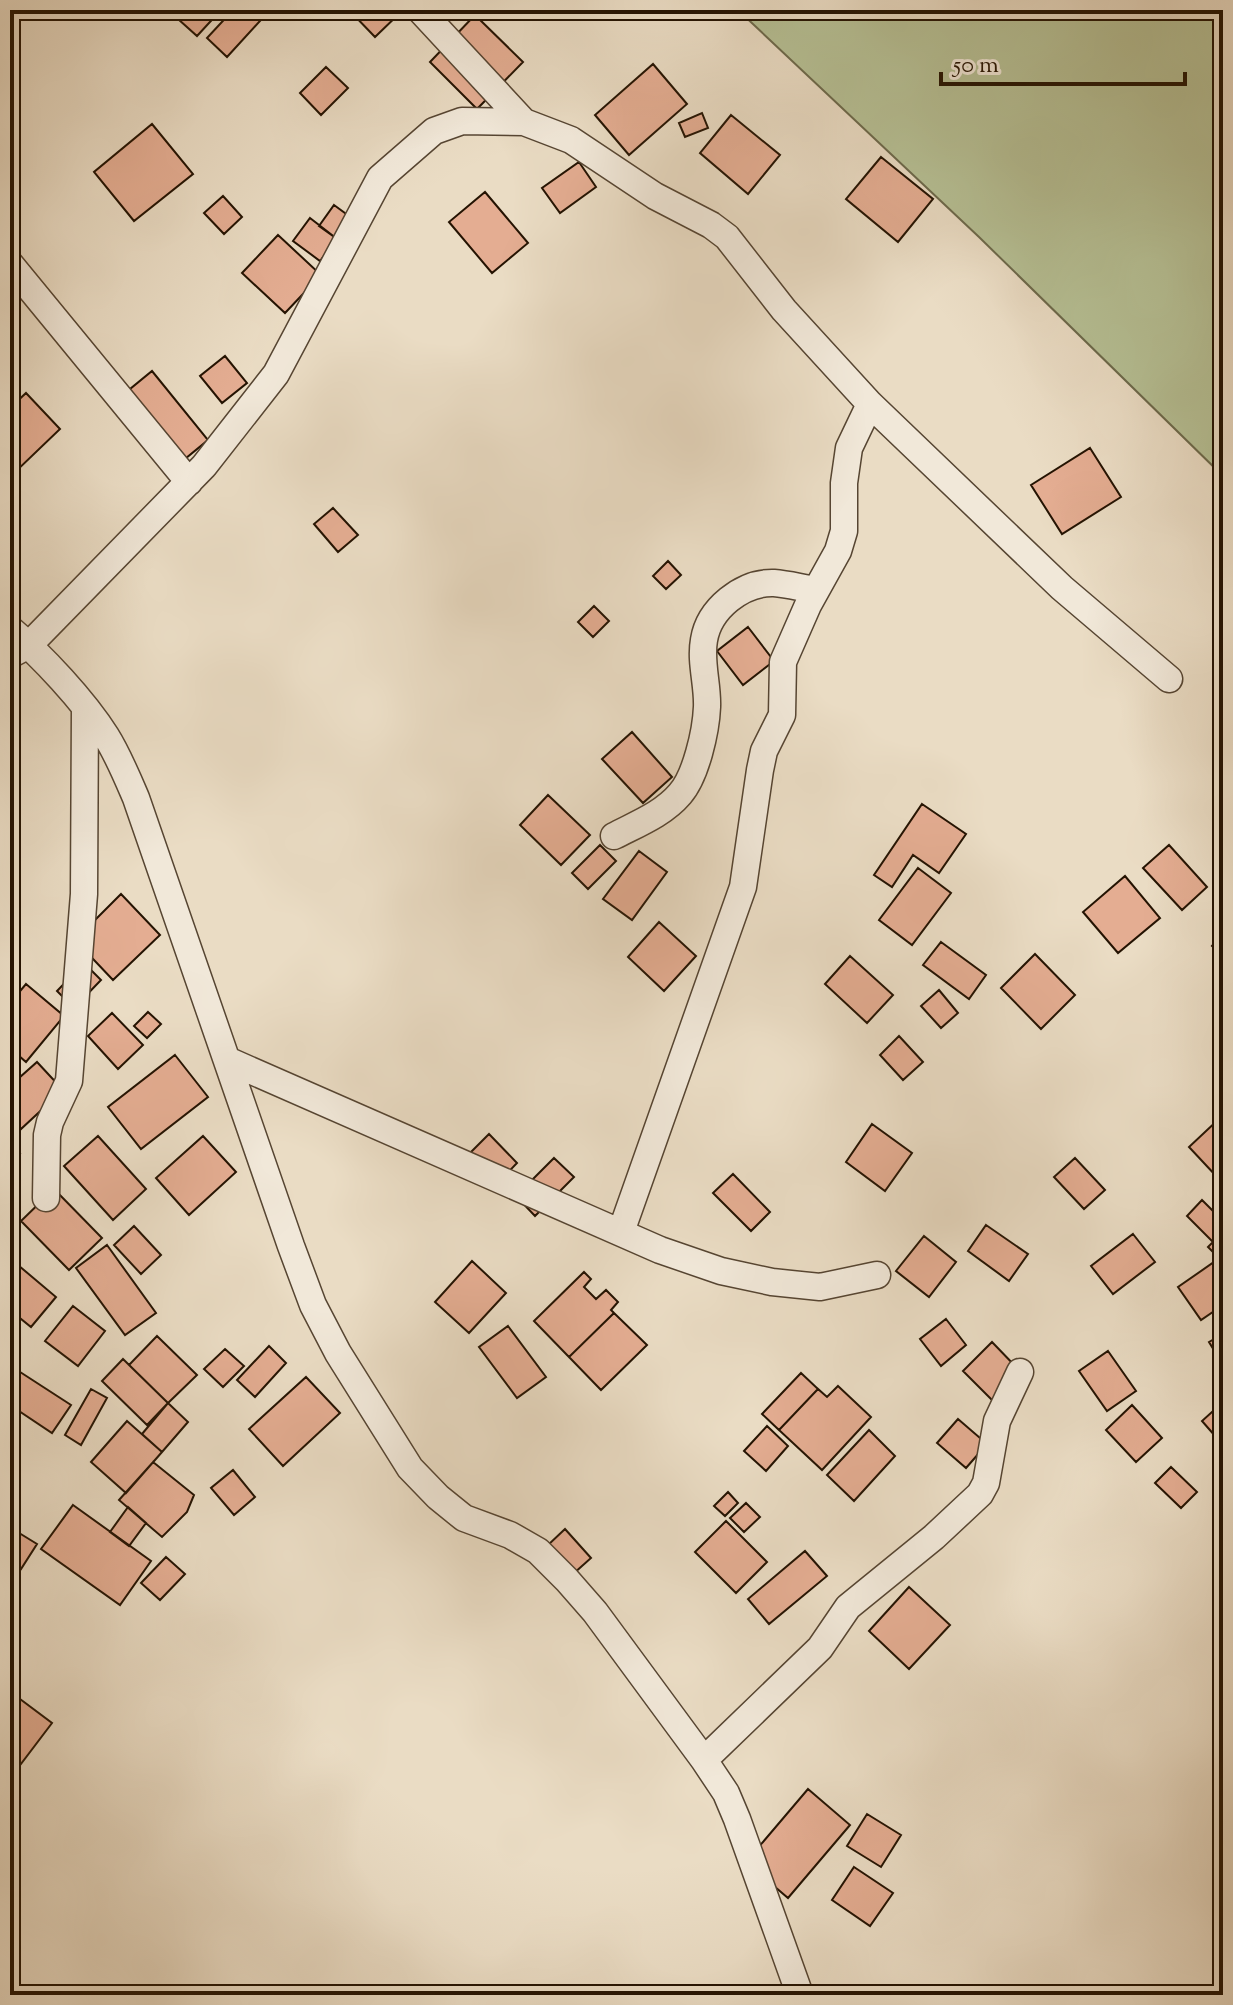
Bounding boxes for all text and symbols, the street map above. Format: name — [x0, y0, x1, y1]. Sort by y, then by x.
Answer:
scale bar — [941, 36, 1185, 86]
text: 50 m — [951, 49, 999, 83]

